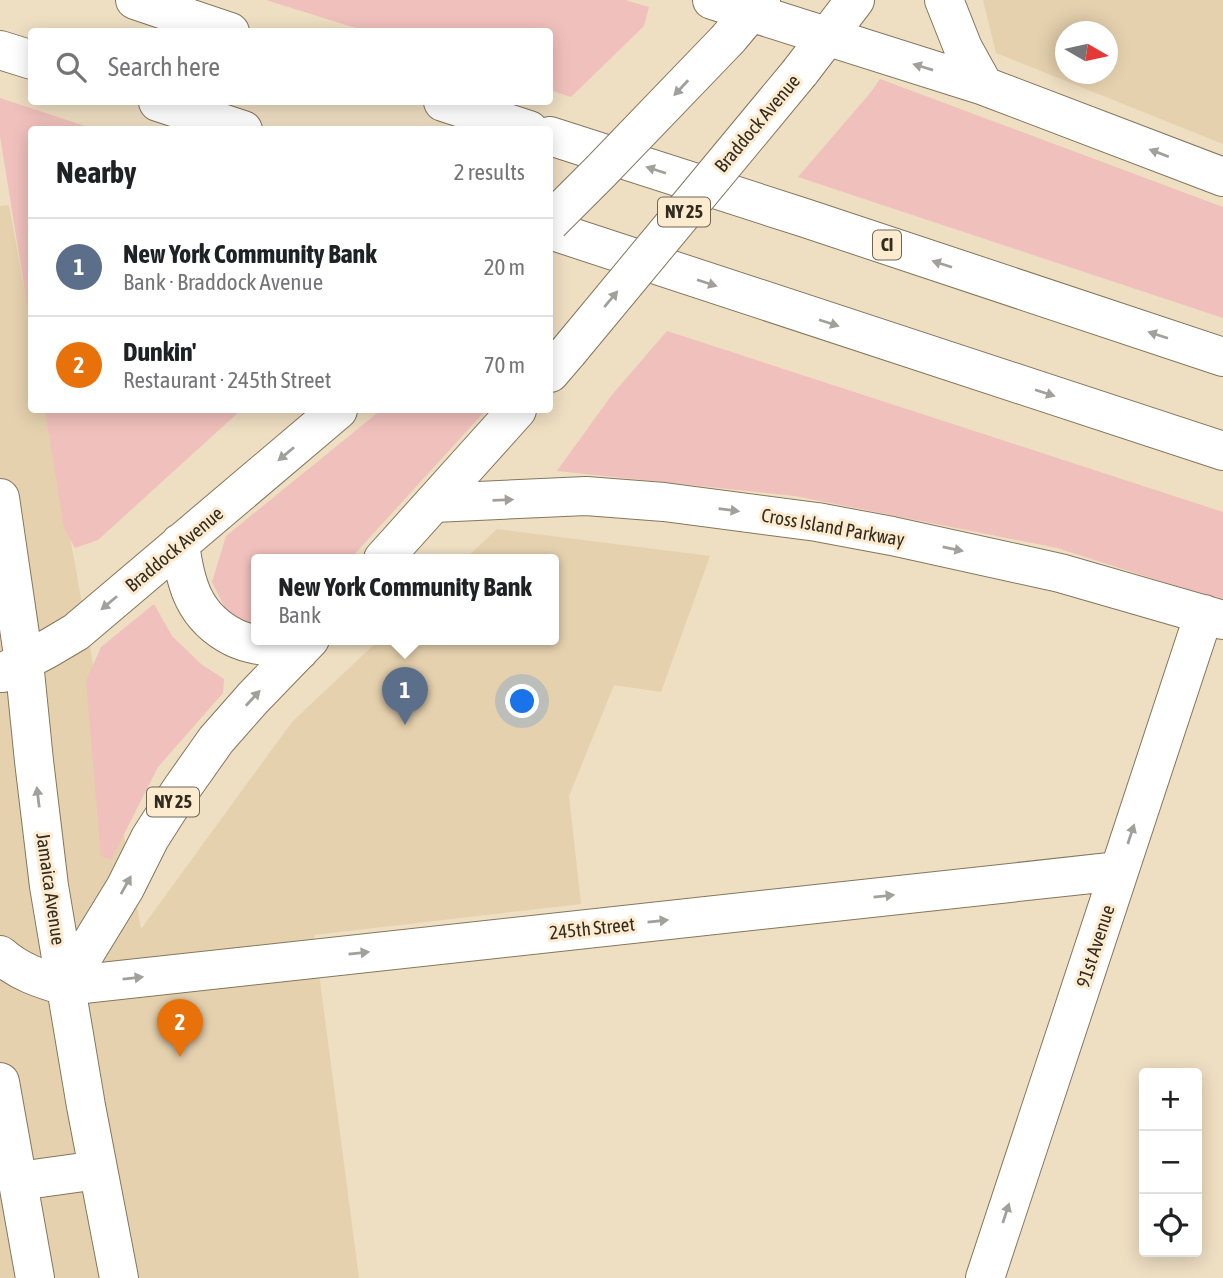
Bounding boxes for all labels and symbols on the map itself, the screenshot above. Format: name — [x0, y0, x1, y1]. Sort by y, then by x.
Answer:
north arrow — [1055, 21, 1118, 84]
one-way arrow — [912, 61, 933, 71]
street label: Braddock Avenue — [710, 70, 804, 176]
one-way arrow — [672, 80, 689, 97]
one-way arrow — [1149, 147, 1170, 158]
one-way arrow — [645, 165, 666, 175]
road number: NY 25 — [658, 197, 710, 226]
road number: CI — [873, 230, 901, 260]
one-way arrow — [932, 258, 953, 269]
one-way arrow — [697, 278, 718, 288]
one-way arrow — [604, 291, 619, 309]
one-way arrow — [819, 318, 840, 328]
one-way arrow — [1148, 330, 1169, 340]
one-way arrow — [1035, 388, 1056, 399]
one-way arrow — [277, 446, 295, 462]
one-way arrow — [492, 494, 514, 506]
street label: Braddock Avenue — [121, 502, 227, 596]
street label: Cross Island Parkway — [760, 504, 906, 550]
one-way arrow — [719, 505, 741, 516]
one-way arrow — [942, 544, 964, 555]
one-way arrow — [101, 595, 118, 610]
pin: 1 — [382, 667, 428, 725]
your location — [505, 684, 539, 718]
one-way arrow — [245, 689, 261, 707]
one-way arrow — [33, 786, 44, 808]
road number: NY 25 — [147, 788, 199, 816]
one-way arrow — [1127, 824, 1137, 845]
street label: Jamaica Avenue — [32, 832, 70, 946]
one-way arrow — [120, 876, 132, 895]
one-way arrow — [873, 890, 895, 901]
street label: 91st Avenue — [1071, 902, 1119, 990]
street label: 245th Street — [548, 913, 636, 943]
one-way arrow — [647, 915, 669, 926]
one-way arrow — [348, 948, 370, 959]
one-way arrow — [122, 972, 144, 983]
pin: 2 — [157, 999, 203, 1057]
one-way arrow — [1001, 1203, 1012, 1224]

